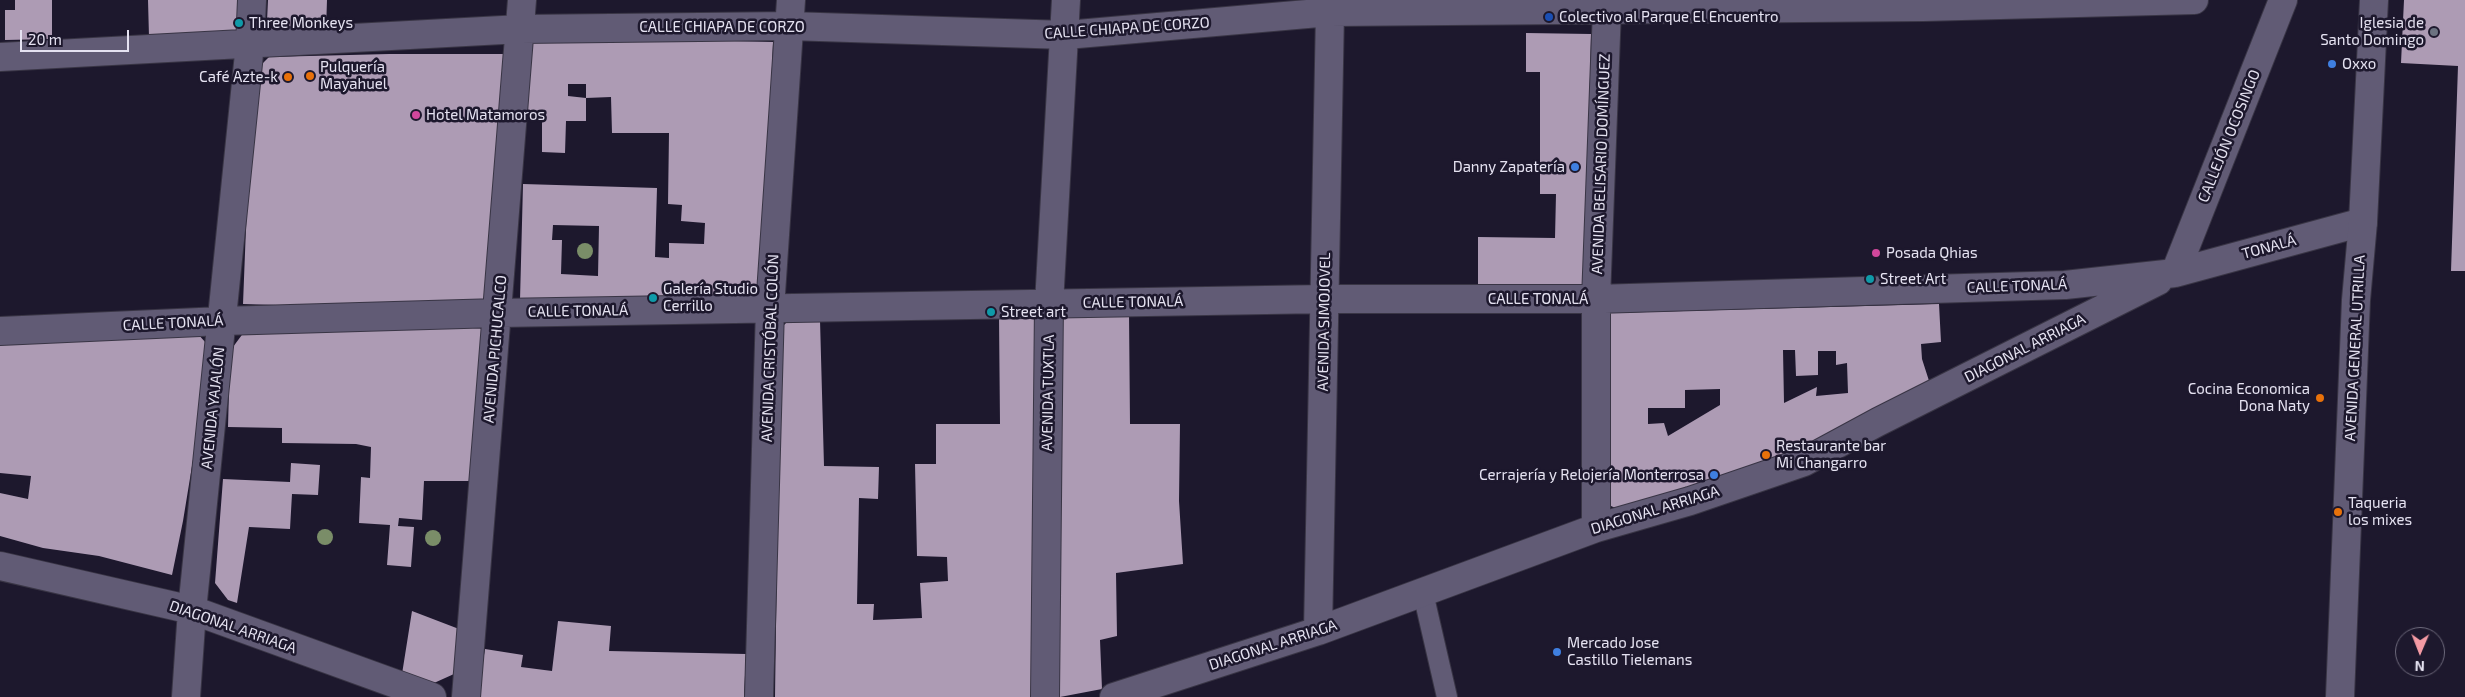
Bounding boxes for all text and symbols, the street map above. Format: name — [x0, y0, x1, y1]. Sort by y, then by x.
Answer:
place label: Colectivo al Parque El Encuentro — [1559, 8, 1779, 26]
marker: Colectivo al Parque El Encuentro — [1543, 11, 1555, 23]
street label: CALLE CHIAPA DE CORZO — [1044, 13, 1210, 43]
place label: Three Monkeys — [249, 14, 353, 32]
place label: Iglesia de Santo Domingo — [2320, 14, 2424, 49]
marker: Three Monkeys — [233, 17, 245, 29]
street label: CALLE CHIAPA DE CORZO — [639, 18, 805, 36]
scale bar — [22, 20, 131, 52]
marker: Iglesia de Santo Domingo — [2428, 26, 2440, 38]
text: 20 m — [28, 30, 62, 48]
street label: AVENIDA BELISARIO DOMÍNGUEZ — [1588, 53, 1614, 275]
place label: Oxxo — [2342, 55, 2376, 73]
place label: Pulquería Mayahuel — [320, 58, 387, 93]
marker: Oxxo — [2326, 58, 2338, 70]
street label: CALLEJÓN OCOSINGO — [2194, 67, 2264, 205]
place label: Café Azte-k — [199, 68, 278, 86]
marker: Pulquería Mayahuel — [304, 70, 316, 82]
marker: Café Azte-k — [282, 71, 294, 83]
place label: Hotel Matamoros — [426, 106, 545, 124]
marker: Hotel Matamoros — [410, 109, 422, 121]
place label: Danny Zapatería — [1453, 158, 1565, 176]
marker: Danny Zapatería — [1569, 161, 1581, 173]
street label: TONALÁ — [2240, 231, 2298, 263]
place label: Posada Qhias — [1886, 244, 1978, 262]
marker: Posada Qhias — [1870, 247, 1882, 259]
street label: AVENIDA SIMOJOVEL — [1314, 252, 1334, 392]
street label: AVENIDA CRISTÓBAL COLÓN — [758, 254, 782, 442]
street label: AVENIDA GENERAL UTRILLA — [2341, 254, 2369, 442]
place label: Street Art — [1880, 270, 1946, 288]
marker: Street Art — [1864, 273, 1876, 285]
street label: AVENIDA PICHUCALCO — [480, 274, 510, 424]
street label: CALLE TONALÁ — [1966, 275, 2068, 297]
place label: Galería Studio Cerrillo — [663, 280, 758, 315]
street label: CALLE TONALÁ — [1488, 290, 1588, 308]
marker: Galería Studio Cerrillo — [647, 292, 659, 304]
street label: CALLE TONALÁ — [1083, 292, 1183, 312]
street label: CALLE TONALÁ — [528, 301, 628, 321]
place label: Street art — [1001, 303, 1066, 321]
marker: Street art — [985, 306, 997, 318]
street label: DIAGONAL ARRIAGA — [1961, 310, 2089, 386]
street label: CALLE TONALÁ — [122, 311, 224, 335]
street label: AVENIDA TUXTLA — [1038, 334, 1058, 452]
street label: AVENIDA YAJALÓN — [198, 346, 228, 470]
place label: Cocina Economica Dona Naty — [2188, 380, 2310, 415]
marker: Cocina Economica Dona Naty — [2314, 392, 2326, 404]
place label: Restaurante bar Mi Changarro — [1776, 437, 1886, 472]
marker: Restaurante bar Mi Changarro — [1760, 449, 1772, 461]
place label: Cerrajería y Relojería Monterrosa — [1479, 466, 1704, 484]
marker: Cerrajería y Relojería Monterrosa — [1708, 469, 1720, 481]
street label: DIAGONAL ARRIAGA — [1589, 482, 1721, 538]
place label: Taqueria los mixes — [2348, 494, 2412, 529]
marker: Taqueria los mixes — [2332, 506, 2344, 518]
street label: DIAGONAL ARRIAGA — [167, 597, 299, 657]
street label: DIAGONAL ARRIAGA — [1207, 616, 1339, 674]
north arrow — [2395, 627, 2445, 677]
place label: Mercado Jose Castillo Tielemans — [1567, 634, 1692, 669]
marker: Mercado Jose Castillo Tielemans — [1551, 646, 1563, 658]
text: N — [2415, 658, 2425, 675]

